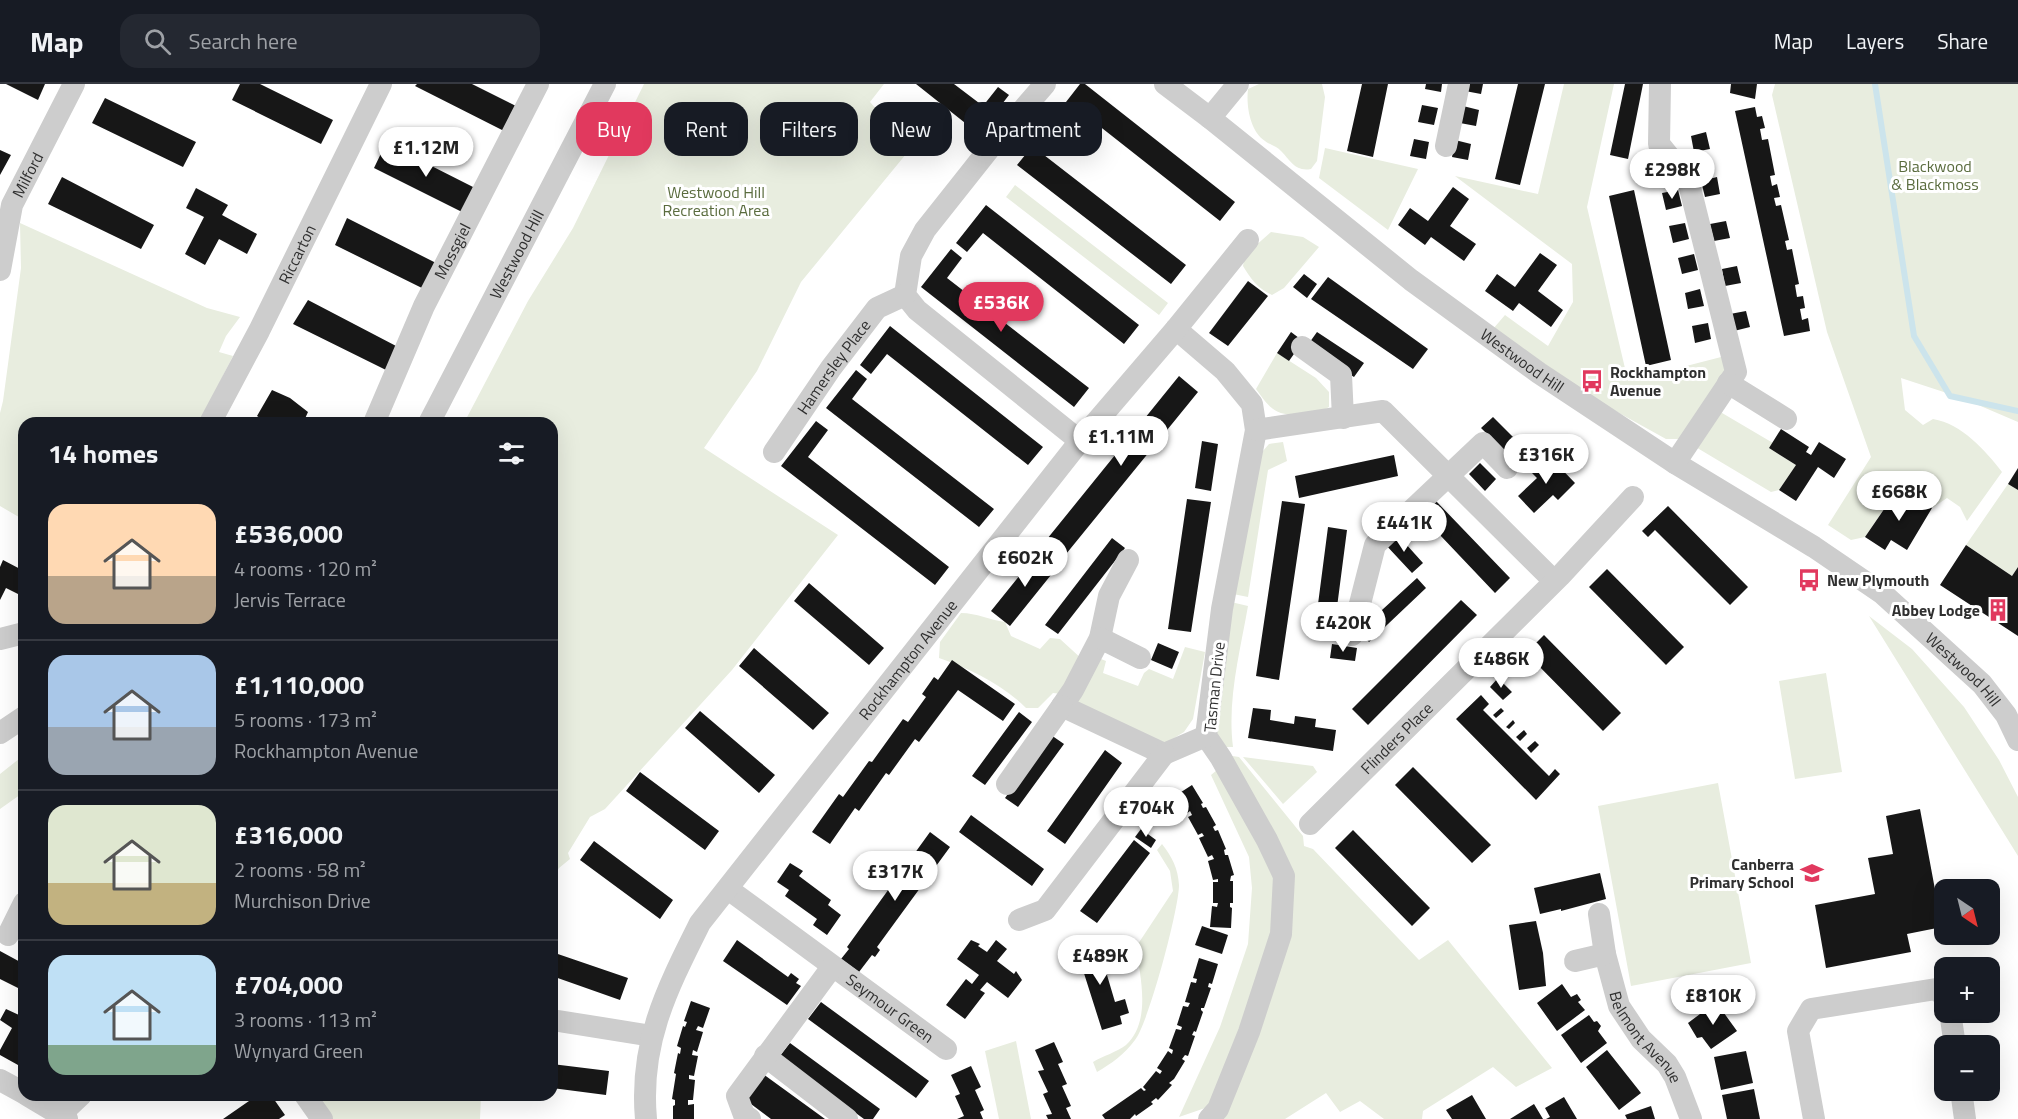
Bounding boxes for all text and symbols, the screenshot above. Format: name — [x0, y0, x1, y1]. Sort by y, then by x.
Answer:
search box — [120, 14, 540, 68]
text: Map — [30, 20, 84, 63]
text: Search here — [189, 24, 298, 58]
icon: search — [141, 25, 174, 58]
text: Map — [1774, 25, 1813, 57]
text: Layers — [1846, 25, 1904, 57]
text: Share — [1937, 25, 1988, 57]
chip: Buy — [576, 102, 652, 156]
chip: Rent — [664, 102, 748, 156]
chip: Filters — [760, 102, 858, 156]
chip: New — [870, 102, 952, 156]
chip: Apartment — [964, 102, 1102, 156]
pin: £1.12M — [377, 127, 475, 178]
text: £1.12M — [392, 131, 460, 162]
street label: Milford — [6, 148, 49, 202]
pin: £298K — [1630, 149, 1714, 200]
text: £298K — [1644, 153, 1700, 184]
park label: Blackwood & Blackmoss — [1891, 154, 1979, 196]
park label: Westwood Hill Recreation Area — [663, 180, 769, 222]
street label: Westwood Hill — [483, 205, 550, 303]
street label: Mossgiel — [428, 219, 477, 283]
street label: Riccarton — [272, 220, 322, 288]
pin: £536K — [959, 282, 1043, 333]
text: £536K — [973, 286, 1029, 317]
street label: Hamersley Place — [791, 314, 876, 419]
street label: Westwood Hill — [1476, 322, 1569, 399]
place label: Rockhampton Avenue — [1610, 360, 1706, 402]
bus stop icon: Rockhampton Avenue — [1579, 368, 1605, 394]
pin: £1.11M — [1072, 416, 1170, 467]
text: £1.11M — [1087, 420, 1155, 451]
text: 14 homes — [48, 434, 158, 473]
pin: £316K — [1504, 434, 1588, 485]
icon: filters — [495, 437, 528, 470]
text: £316K — [1518, 438, 1574, 469]
pin: £668K — [1857, 471, 1941, 522]
text: £668K — [1871, 475, 1927, 506]
pin: £441K — [1362, 502, 1446, 553]
text: £441K — [1376, 506, 1432, 537]
text: £536,000 — [234, 514, 343, 553]
icon: home — [96, 528, 168, 600]
pin: £602K — [983, 537, 1067, 588]
text: £602K — [997, 541, 1053, 572]
text: 4 rooms · 120 m² — [234, 553, 377, 584]
bus stop icon: New Plymouth — [1796, 567, 1822, 593]
place label: New Plymouth — [1827, 568, 1929, 592]
text: Jervis Terrace — [234, 584, 346, 615]
street label: Rockhampton Avenue — [853, 594, 963, 725]
building icon: Abbey Lodge — [1985, 597, 2011, 623]
place label: Abbey Lodge — [1892, 598, 1980, 622]
pin: £420K — [1301, 602, 1385, 653]
text: £420K — [1315, 606, 1371, 637]
street label: Westwood Hill — [1920, 626, 2007, 711]
pin: £486K — [1459, 638, 1543, 689]
street label: Tasman Drive — [1197, 641, 1231, 733]
text: £486K — [1473, 642, 1529, 673]
text: £1,110,000 — [234, 665, 364, 704]
icon: home — [96, 679, 168, 751]
street label: Flinders Place — [1355, 697, 1438, 780]
text: 5 rooms · 173 m² — [234, 704, 377, 735]
text: Rockhampton Avenue — [234, 735, 418, 766]
pin: £704K — [1104, 787, 1188, 838]
text: £704K — [1118, 791, 1174, 822]
text: £316,000 — [234, 815, 343, 854]
icon: home — [96, 829, 168, 901]
pin: £317K — [853, 851, 937, 902]
place label: Canberra Primary School — [1689, 852, 1794, 894]
text: 2 rooms · 58 m² — [234, 854, 366, 885]
text: £317K — [867, 855, 923, 886]
school or university icon: Canberra Primary School — [1799, 860, 1825, 886]
north arrow — [1934, 879, 2000, 945]
map controls — [1934, 879, 2000, 1101]
text: Murchison Drive — [234, 885, 371, 916]
pin: £489K — [1058, 935, 1142, 986]
text: £489K — [1072, 939, 1128, 970]
button: + — [1934, 957, 2000, 1023]
text: £704,000 — [234, 965, 343, 1004]
street label: Seymour Green — [841, 968, 939, 1048]
pin: £810K — [1671, 975, 1755, 1026]
icon: home — [96, 979, 168, 1051]
text: £810K — [1685, 979, 1741, 1010]
street label: Belmont Avenue — [1604, 988, 1688, 1086]
text: 3 rooms · 113 m² — [234, 1004, 377, 1035]
text: Wynyard Green — [234, 1035, 363, 1066]
button: − — [1934, 1035, 2000, 1101]

